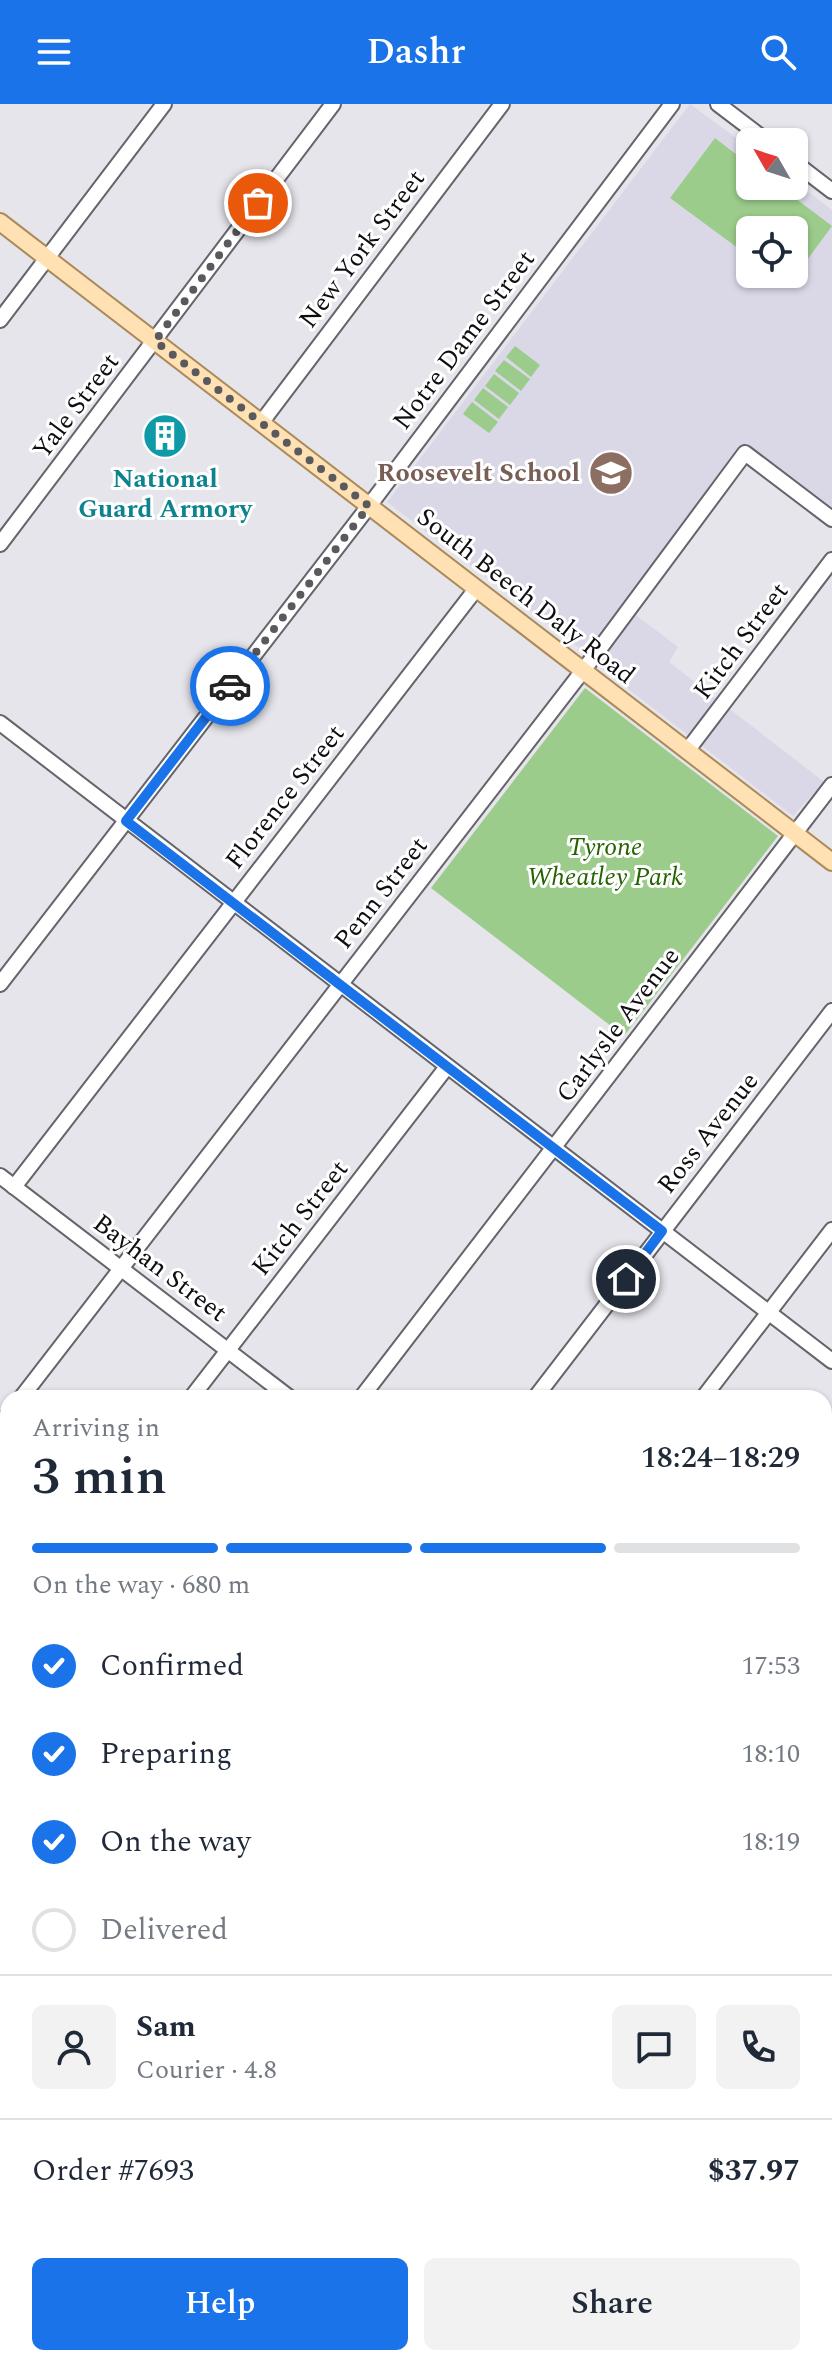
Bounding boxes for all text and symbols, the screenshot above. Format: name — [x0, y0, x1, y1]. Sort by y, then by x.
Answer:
text: Dashr — [367, 25, 465, 80]
icon: menu — [32, 30, 76, 74]
icon: search — [756, 30, 800, 74]
north arrow — [736, 128, 808, 200]
map controls — [736, 128, 808, 288]
street label: New York Street — [289, 161, 435, 337]
pin — [224, 169, 292, 237]
icon: bag — [236, 181, 280, 225]
button: locate — [736, 216, 808, 288]
street label: Notre Dame Street — [383, 242, 545, 438]
street label: Yale Street — [23, 344, 129, 468]
building icon: National Guard Armory — [141, 412, 189, 460]
school or university icon: Roosevelt School — [587, 449, 635, 497]
place label: Roosevelt School — [377, 453, 580, 493]
place label: National Guard Armory — [78, 459, 253, 529]
street label: South Beech Daly Road — [408, 498, 644, 694]
street label: Kitch Street — [683, 574, 799, 708]
courier — [190, 646, 270, 726]
icon: car — [208, 664, 252, 708]
street label: Florence Street — [215, 716, 355, 878]
park label: Tyrone Wheatley Park — [527, 827, 683, 897]
street label: Penn Street — [324, 828, 438, 958]
street label: Carlysle Avenue — [546, 939, 690, 1111]
street label: Ross Avenue — [647, 1063, 769, 1203]
street label: Kitch Street — [242, 1151, 358, 1285]
street label: Bayhan Street — [84, 1204, 236, 1332]
pin — [592, 1245, 660, 1313]
icon: home — [604, 1257, 648, 1301]
text: Arriving in — [32, 1408, 160, 1448]
text: 18:24–18:29 — [641, 1435, 800, 1481]
text: 3 min — [32, 1438, 167, 1517]
text: On the way · 680 m — [32, 1565, 250, 1605]
text: Confirmed — [100, 1643, 244, 1689]
icon: check — [32, 1644, 76, 1688]
text: 17:53 — [741, 1646, 800, 1686]
text: Preparing — [100, 1731, 232, 1777]
icon: check — [32, 1732, 76, 1776]
text: 18:10 — [741, 1734, 800, 1774]
text: On the way — [100, 1819, 251, 1865]
icon: check — [32, 1820, 76, 1864]
text: 18:19 — [741, 1822, 800, 1862]
text: Delivered — [100, 1907, 228, 1953]
text: Sam — [136, 2004, 196, 2050]
button: person — [32, 2005, 116, 2089]
button: chat — [612, 2005, 696, 2089]
button: phone — [716, 2005, 800, 2089]
text: Courier · 4.8 — [136, 2050, 277, 2090]
text: Order #7693 — [32, 2148, 194, 2194]
text: $37.97 — [708, 2148, 800, 2194]
button: Help — [32, 2258, 408, 2350]
button: Share — [424, 2258, 800, 2350]

